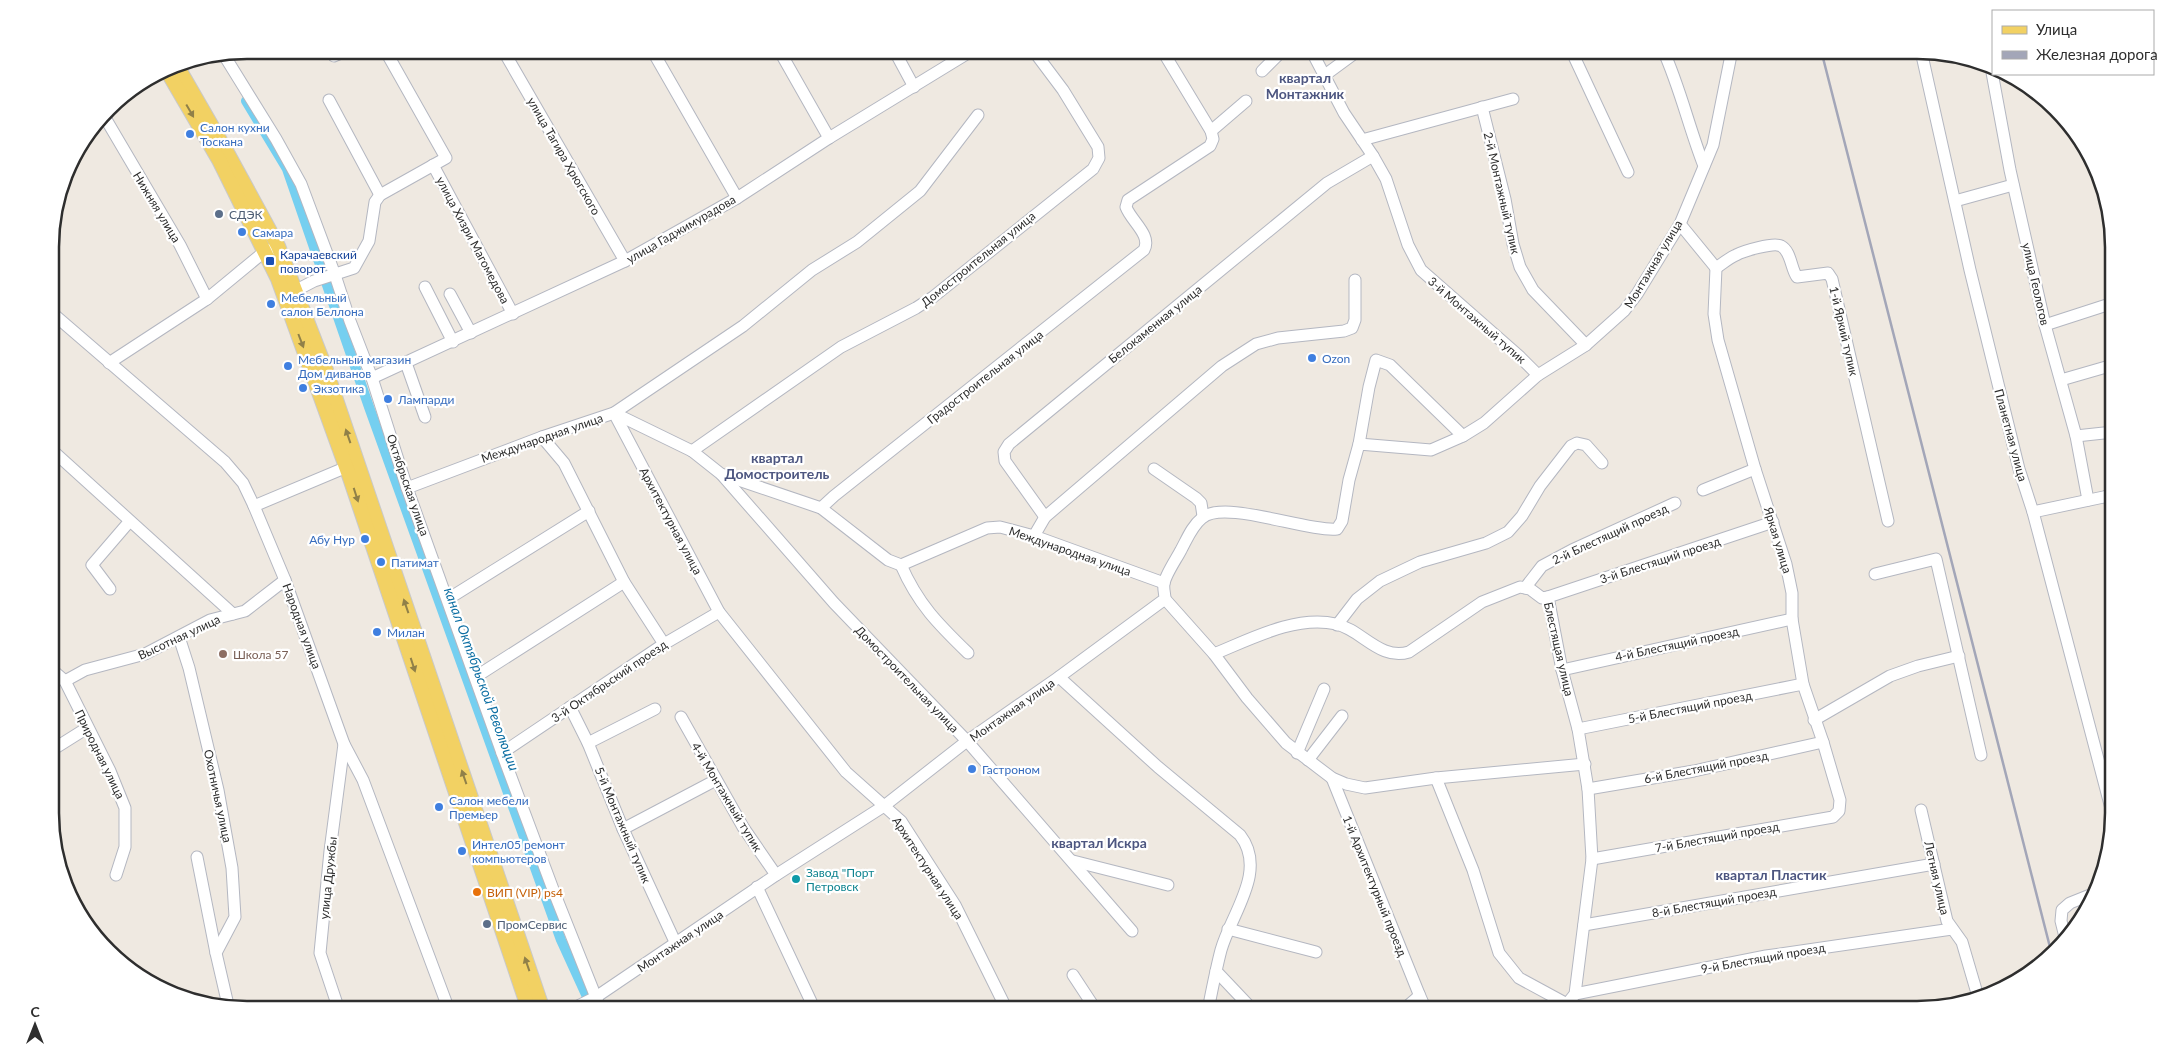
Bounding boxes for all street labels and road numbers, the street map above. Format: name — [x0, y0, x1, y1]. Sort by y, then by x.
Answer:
street label: улица Тагира Хрюгского — [524, 94, 604, 218]
street label: 2-й Монтажный тупик — [1481, 130, 1524, 256]
street label: Нижняя улица — [130, 169, 184, 245]
street label: улица Хизри Магомедова — [433, 174, 513, 306]
street label: улица Гаджимурадова — [624, 192, 738, 266]
street label: Домостроительная улица — [918, 208, 1038, 310]
street label: Монтажная улица — [1621, 217, 1685, 311]
street label: улица Геологов — [2019, 241, 2053, 327]
street label: 3-й Монтажный тупик — [1425, 273, 1530, 367]
street label: Белокаменная улица — [1105, 282, 1205, 366]
street label: 1-й Яркий тупик — [1826, 285, 1862, 378]
street label: Градостроительная улица — [924, 327, 1046, 427]
street label: Планетная улица — [1991, 387, 2031, 483]
street label: Международная улица — [479, 410, 605, 466]
street label: Октябрьская улица — [384, 432, 432, 538]
street label: Архитектурная улица — [636, 465, 706, 577]
street label: 2-й Блестящий проезд — [1550, 500, 1671, 567]
street label: Яркая улица — [1761, 504, 1795, 575]
street label: Международная улица — [1007, 523, 1133, 579]
street label: 3-й Блестящий проезд — [1598, 533, 1723, 587]
street label: Народная улица — [280, 581, 324, 671]
street label: Блестящая улица — [1541, 600, 1577, 698]
street label: Высотная улица — [135, 611, 223, 663]
street label: Домостроительная улица — [852, 622, 962, 736]
street label: 4-й Блестящий проезд — [1614, 623, 1741, 664]
street label: 3-й Октябрьский проезд — [548, 636, 670, 725]
street label: Монтажная улица — [967, 675, 1057, 745]
street label: 5-й Блестящий проезд — [1627, 687, 1754, 726]
street label: Природная улица — [72, 707, 128, 801]
street label: 4-й Монтажный тупик — [688, 740, 766, 855]
street label: 6-й Блестящий проезд — [1643, 747, 1770, 786]
street label: Охотничья улица — [201, 748, 235, 844]
street label: 5-й Монтажный тупик — [592, 765, 655, 886]
street label: 1-й Архитектурный проезд — [1340, 813, 1410, 959]
street label: Архитектурная улица — [889, 814, 967, 922]
street label: 7-й Блестящий проезд — [1654, 819, 1781, 855]
street label: улица Дружбы — [316, 836, 340, 920]
street label: Летняя улица — [1921, 839, 1953, 916]
street label: 8-й Блестящий проезд — [1651, 884, 1778, 920]
street label: Монтажная улица — [634, 907, 726, 975]
street label: 9-й Блестящий проезд — [1700, 940, 1827, 976]

